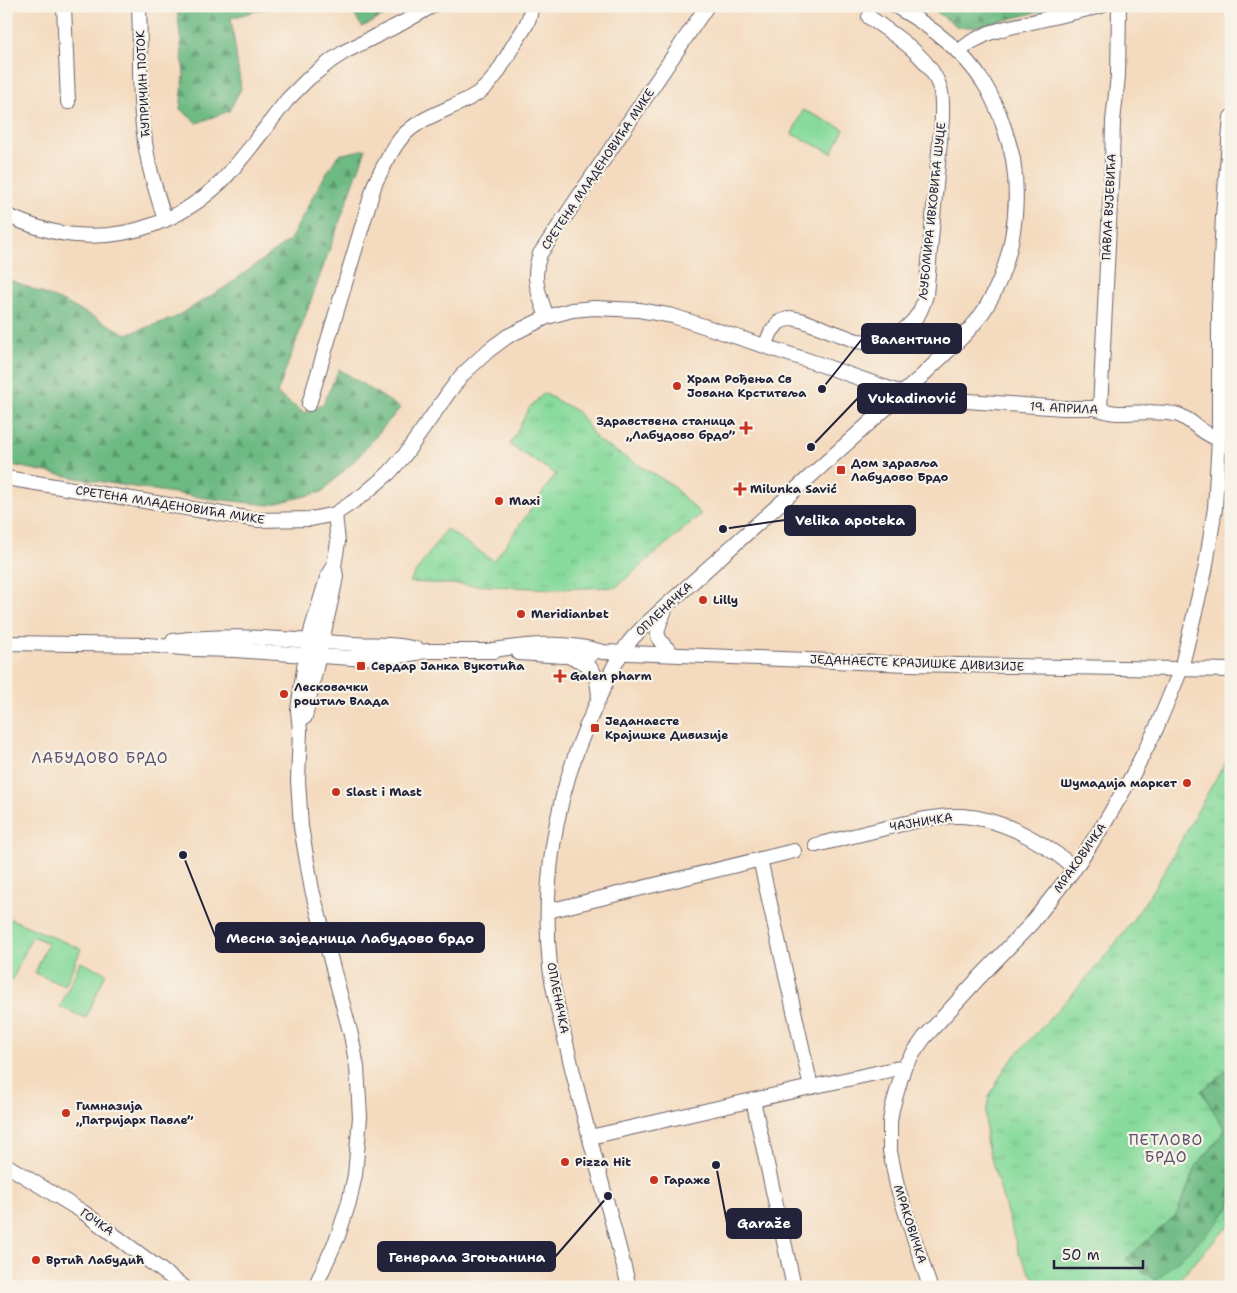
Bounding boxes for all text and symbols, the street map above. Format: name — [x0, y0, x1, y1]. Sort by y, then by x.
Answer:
street label: ЋУПРИЧИН ПОТОК — [132, 30, 154, 138]
street label: СРЕТЕНА МЛАДЕНОВИЋА МИКЕ — [538, 85, 658, 253]
street label: ЉУБОМИРА ИВКОВИЋА ШУЦЕ — [915, 121, 949, 301]
street label: ПАВЛА ВУЈЕВИЋА — [1098, 153, 1120, 261]
callout: Валентино — [862, 324, 961, 353]
text: Валентино — [871, 330, 951, 348]
place label: Храм Рођења Св Јована Крститеља — [687, 371, 807, 401]
marker: Храм Рођења Св Јована Крститеља — [671, 380, 683, 392]
callout: Vukadinović — [858, 384, 966, 413]
text: Vukadinović — [868, 389, 956, 407]
street label: 19. АПРИЛА — [1029, 398, 1099, 418]
place label: Здравствена станица „Лабудово брдо” — [596, 413, 736, 443]
marker: Здравствена станица „Лабудово брдо” — [739, 421, 753, 435]
place label: Дом здравља Лабудово Брдо — [851, 455, 949, 485]
marker: Дом здравља Лабудово Брдо — [835, 464, 847, 476]
place label: Milunka Savić — [750, 481, 837, 497]
street label: СРЕТЕНА МЛАДЕНОВИЋА МИКЕ — [74, 482, 266, 528]
marker: Milunka Savić — [734, 483, 746, 495]
place label: Maxi — [509, 493, 540, 509]
marker: Maxi — [493, 495, 505, 507]
callout: Velika apoteka — [785, 506, 915, 535]
text: Velika apoteka — [795, 511, 905, 529]
street label: ОПЛЕНАЧКА — [632, 578, 696, 640]
place label: Lilly — [713, 592, 738, 608]
marker: Lilly — [697, 594, 709, 606]
place label: Meridianbet — [531, 606, 609, 622]
marker: Meridianbet — [515, 608, 527, 620]
street label: ЈЕДАНАЕСТЕ КРАЈИШКЕ ДИВИЗИЈЕ — [809, 651, 1025, 675]
place label: Сердар Јанка Вукотића — [371, 658, 525, 674]
marker: Сердар Јанка Вукотића — [355, 660, 367, 672]
place label: Galen pharm — [570, 668, 652, 684]
marker: Galen pharm — [554, 670, 566, 682]
place label: Лесковачки роштиљ Влада — [294, 679, 390, 709]
marker: Лесковачки роштиљ Влада — [278, 688, 290, 700]
place label: Једанаесте Крајишке Дивизије — [605, 713, 728, 743]
marker: Једанаесте Крајишке Дивизије — [589, 722, 601, 734]
district label: ЛАБУДОВО БРДО — [31, 748, 169, 768]
place label: Шумадија маркет — [1061, 775, 1178, 791]
marker: Шумадија маркет — [1181, 777, 1193, 789]
place label: Slast i Mast — [346, 784, 422, 800]
marker: Slast i Mast — [330, 786, 342, 798]
street label: ЧАЈНИЧКА — [888, 809, 954, 835]
street label: МРАКОВИЧКА — [1050, 820, 1110, 896]
callout: Месна заједница Лабудово брдо — [216, 923, 484, 952]
text: Месна заједница Лабудово брдо — [226, 929, 474, 947]
street label: ОПЛЕНАЧКА — [543, 961, 573, 1035]
place label: Гимназија „Патријарх Павле” — [76, 1098, 194, 1128]
marker: Гимназија „Патријарх Павле” — [60, 1107, 72, 1119]
district label: ПЕТЛОВО БРДО — [1129, 1130, 1203, 1167]
place label: Pizza Hit — [575, 1154, 631, 1170]
marker: Pizza Hit — [559, 1156, 571, 1168]
place label: Гараже — [664, 1172, 710, 1188]
marker: Гараже — [648, 1174, 660, 1186]
street label: МРАКОВИЧКА — [890, 1183, 930, 1266]
street label: ГОЧКА — [77, 1205, 117, 1239]
callout: Garaže — [727, 1209, 801, 1238]
text: Garaže — [737, 1214, 791, 1232]
scale bar — [1054, 1238, 1143, 1270]
callout: Генерала Згоњанина — [378, 1242, 555, 1271]
text: 50 m — [1062, 1245, 1100, 1265]
text: Генерала Згоњанина — [389, 1248, 546, 1266]
place label: Вртић Лабудић — [46, 1252, 144, 1268]
marker: Вртић Лабудић — [30, 1254, 42, 1266]

